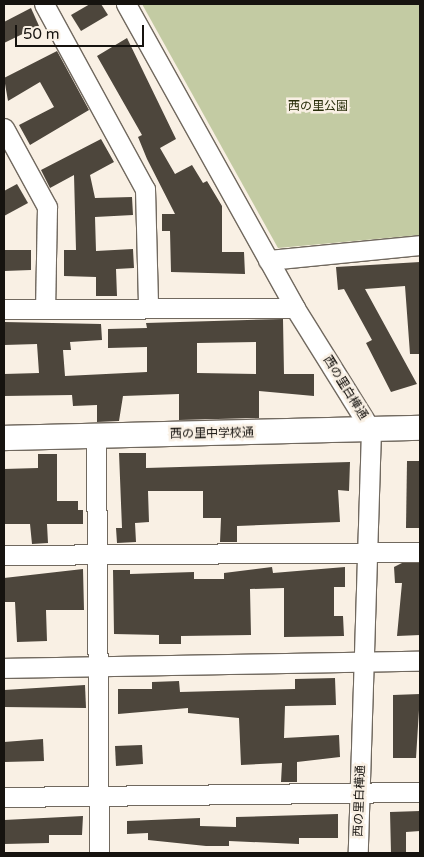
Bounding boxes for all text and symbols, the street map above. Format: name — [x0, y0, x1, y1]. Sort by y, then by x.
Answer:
scale bar — [18, 15, 146, 47]
text: 50 m — [23, 25, 60, 43]
park label: 西の里公園 — [288, 100, 348, 114]
street label: 西の里白樺通 — [320, 354, 370, 422]
street label: 西の里中学校通 — [170, 426, 254, 442]
street label: 西の里白樺通 — [352, 765, 368, 837]

